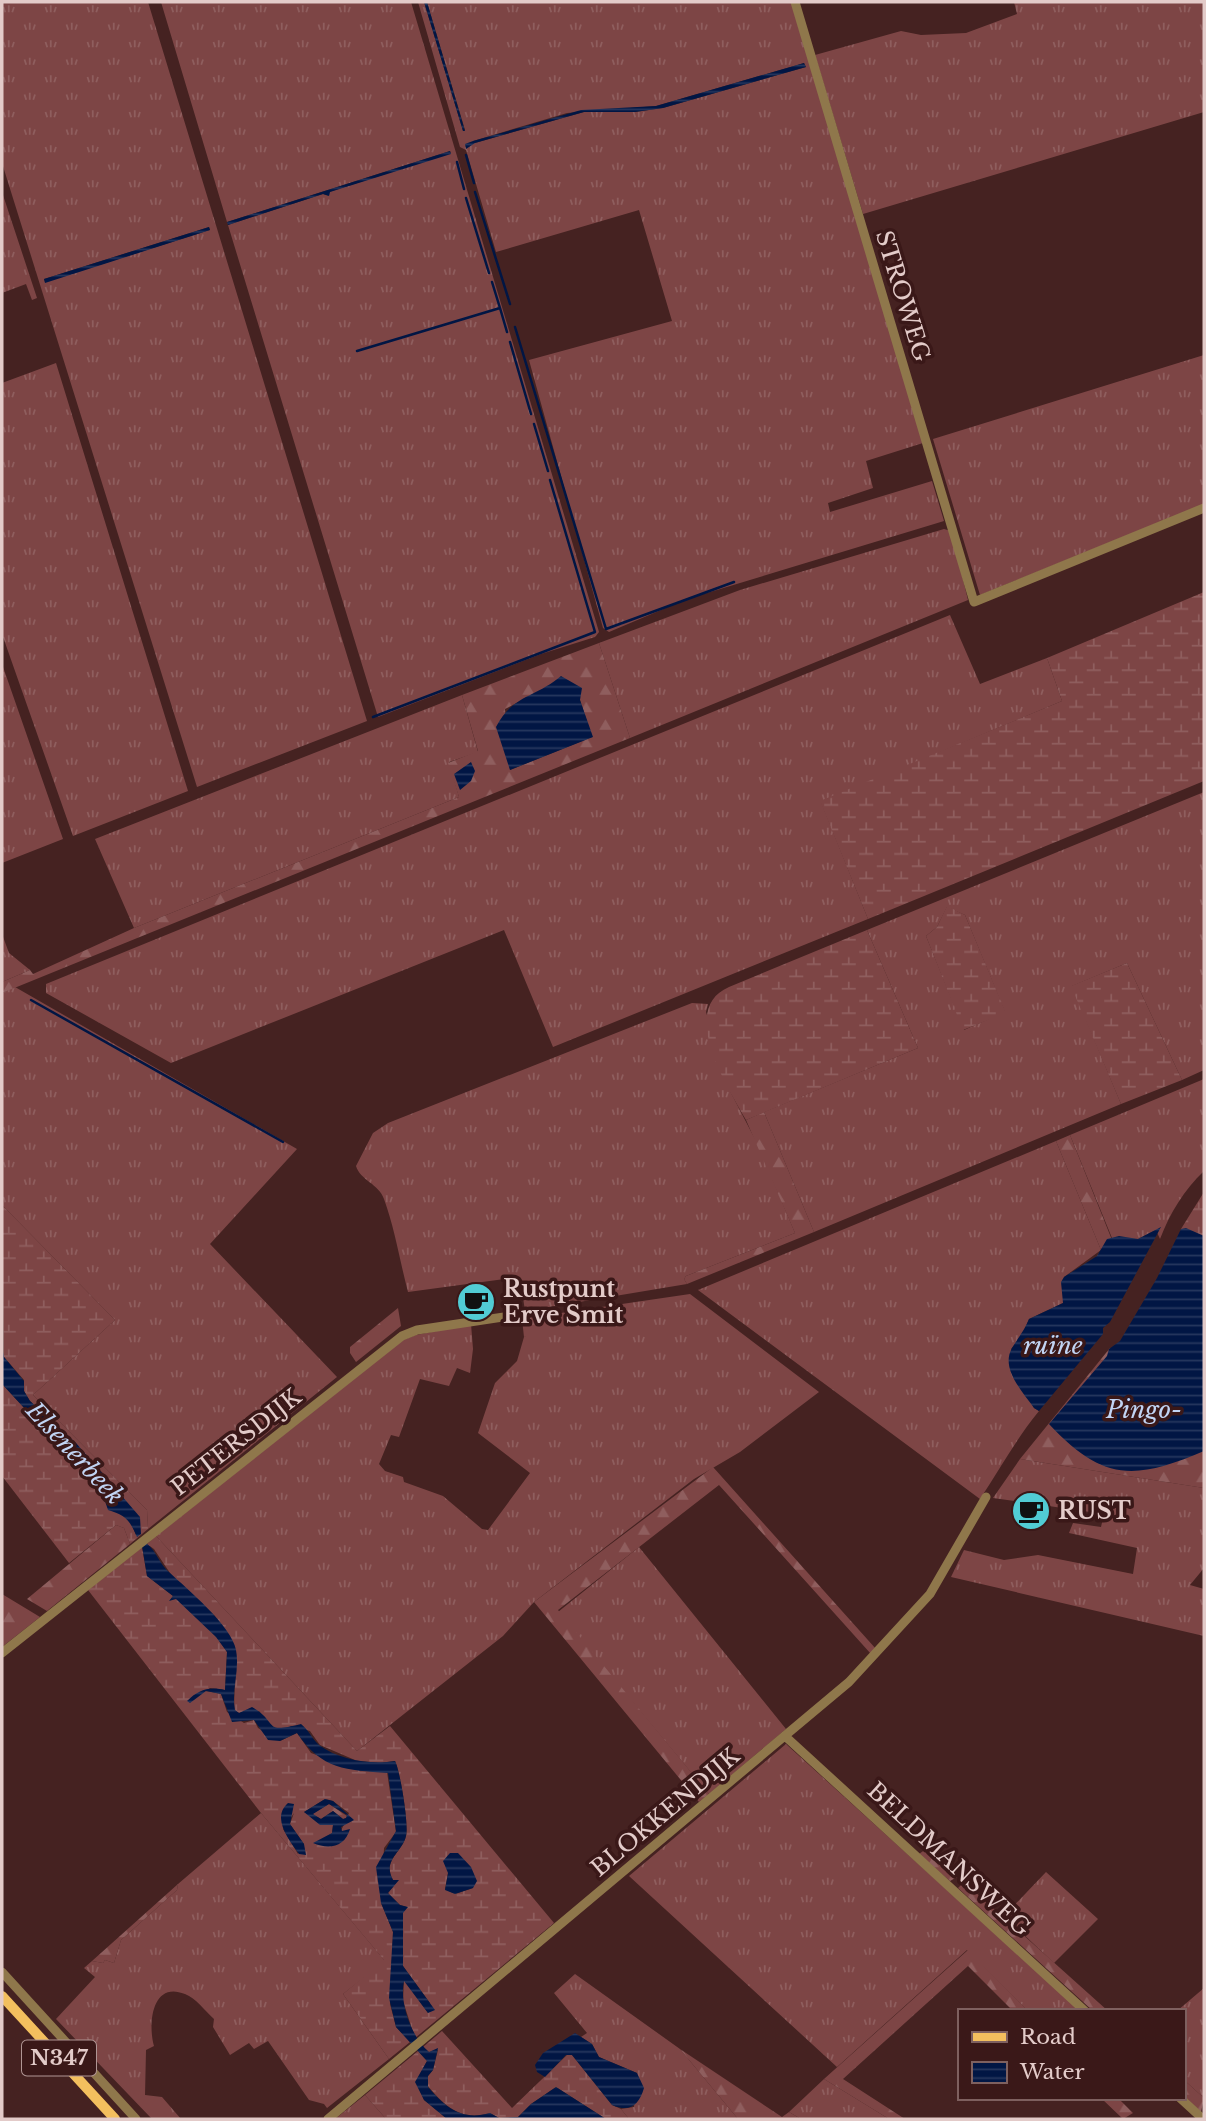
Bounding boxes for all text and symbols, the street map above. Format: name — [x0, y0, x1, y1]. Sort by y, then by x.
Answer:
street label: STROWEG — [870, 227, 936, 365]
place label: Rustpunt Erve Smit — [503, 1275, 623, 1329]
cafe icon: Rustpunt Erve Smit — [455, 1281, 497, 1323]
water label: ruïne — [1023, 1331, 1083, 1360]
street label: PETERSDIJK — [165, 1382, 307, 1501]
water label: Elsenerbeek — [20, 1395, 130, 1510]
water label: Pingo- — [1105, 1395, 1182, 1424]
cafe icon: RUST — [1010, 1490, 1052, 1532]
place label: RUST — [1058, 1497, 1131, 1525]
street label: BLOKKENDIJK — [585, 1741, 746, 1882]
street label: BELDMANSWEG — [862, 1776, 1036, 1942]
legend — [958, 2009, 1185, 2100]
text: Road — [1020, 2024, 1076, 2050]
road number: N347 — [22, 2040, 96, 2076]
text: Water — [1019, 2059, 1084, 2085]

